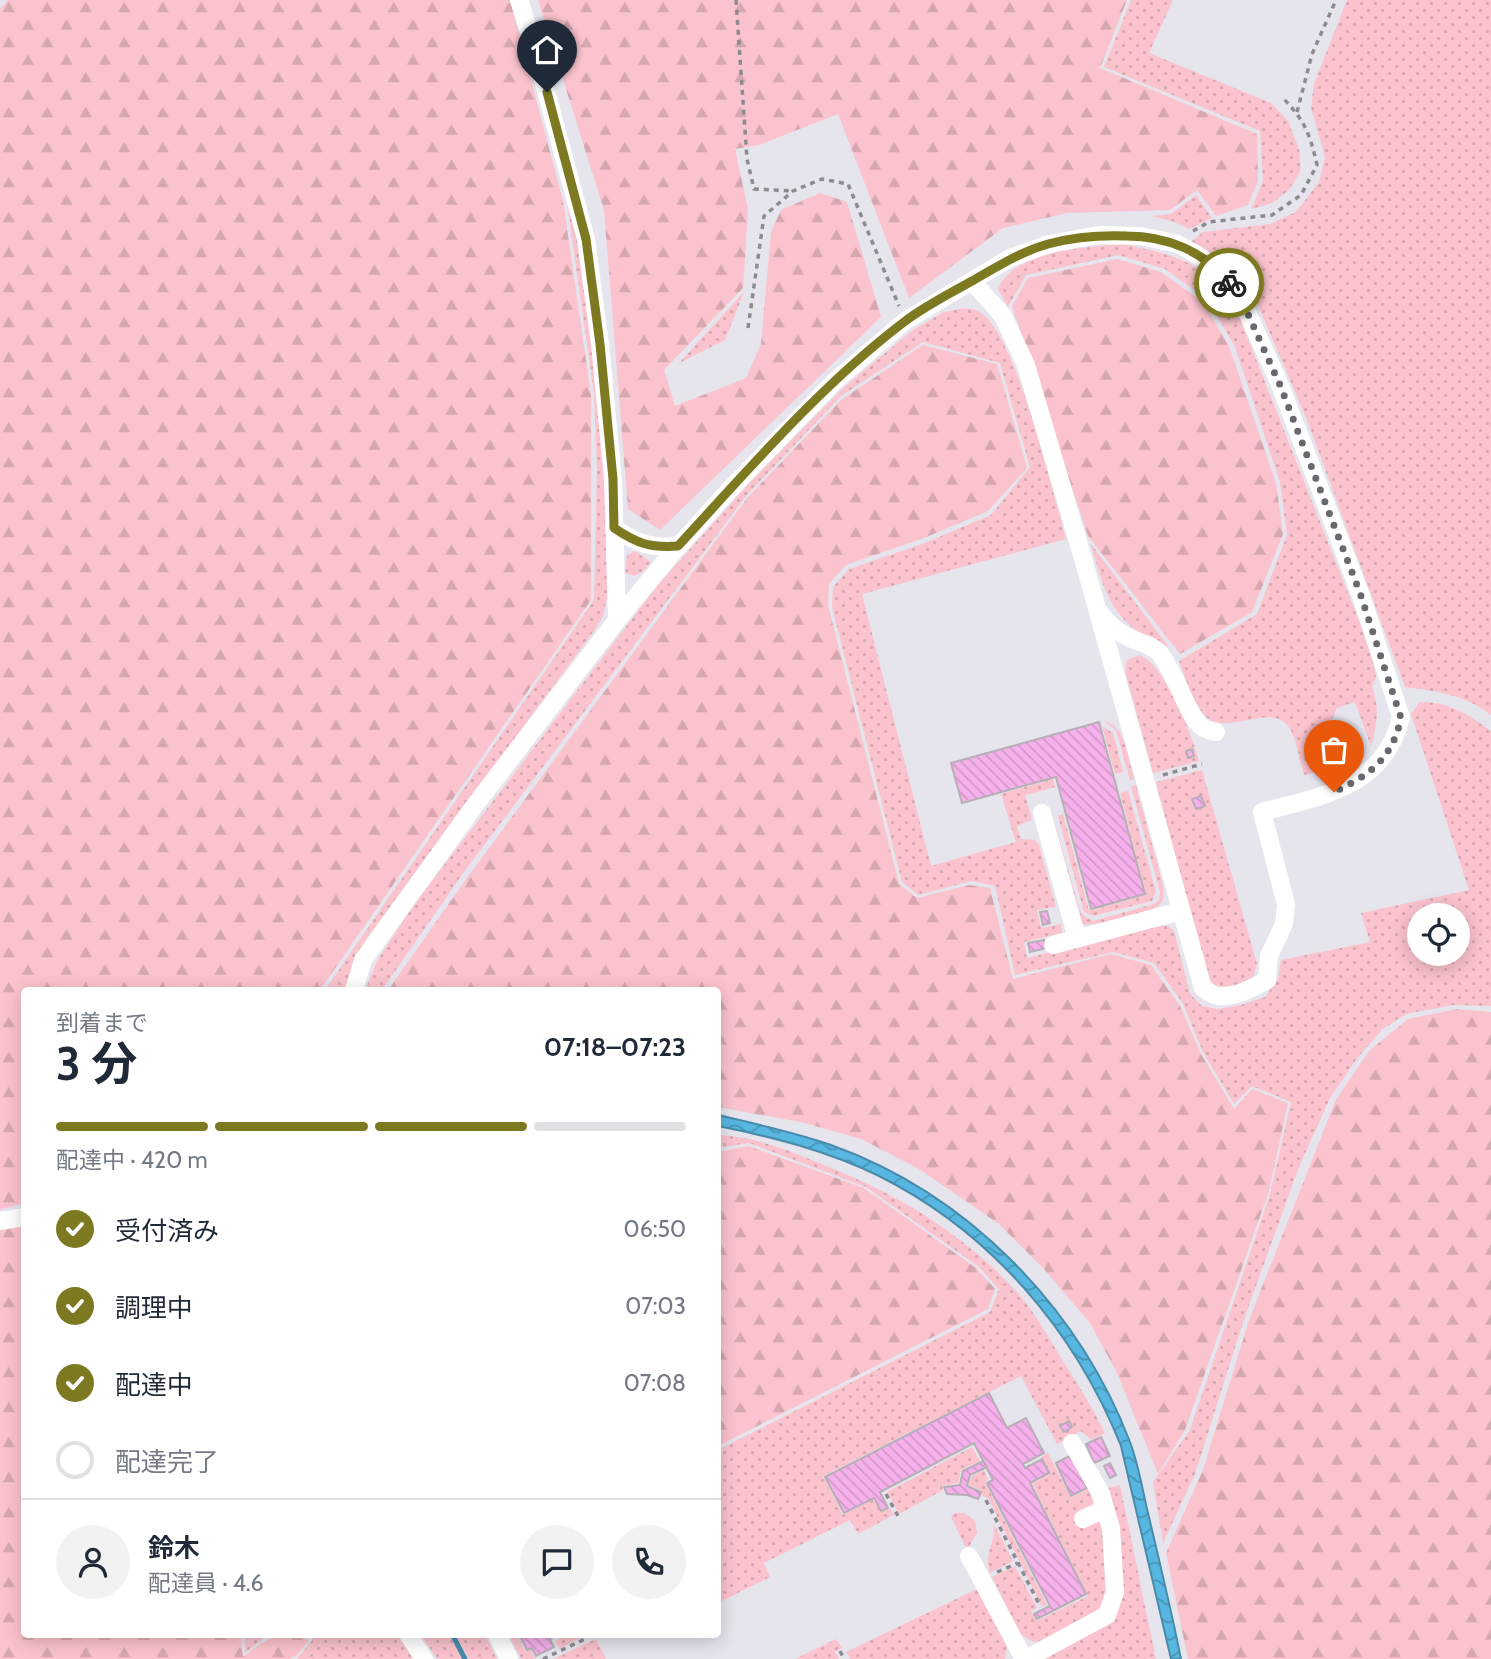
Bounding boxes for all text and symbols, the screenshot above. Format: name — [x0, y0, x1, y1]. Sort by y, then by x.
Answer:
pin — [517, 20, 577, 92]
icon: home — [528, 31, 566, 69]
courier — [1194, 248, 1264, 318]
icon: bike — [1210, 264, 1248, 302]
pin — [1304, 720, 1364, 792]
icon: bag — [1315, 731, 1353, 769]
map controls — [1407, 903, 1470, 966]
button: locate — [1407, 903, 1470, 966]
text: 到着まで — [56, 1009, 148, 1037]
text: 07:18–07:23 — [544, 1031, 686, 1063]
text: 3 分 — [56, 1036, 137, 1092]
text: 配達中 · 420 m — [56, 1146, 208, 1174]
icon: check — [56, 1210, 94, 1248]
text: 受付済み — [115, 1215, 219, 1247]
text: 06:50 — [624, 1215, 686, 1243]
icon: check — [56, 1287, 94, 1325]
text: 調理中 — [115, 1292, 193, 1324]
text: 07:03 — [625, 1292, 686, 1320]
icon: check — [56, 1364, 94, 1402]
text: 配達中 — [115, 1369, 193, 1401]
text: 07:08 — [624, 1369, 686, 1397]
text: 配達完了 — [115, 1446, 219, 1478]
button: person — [56, 1525, 130, 1599]
button: chat — [520, 1525, 594, 1599]
button: phone — [612, 1525, 686, 1599]
text: 鈴木 — [148, 1532, 200, 1564]
text: 配達員 · 4.6 — [148, 1569, 264, 1597]

